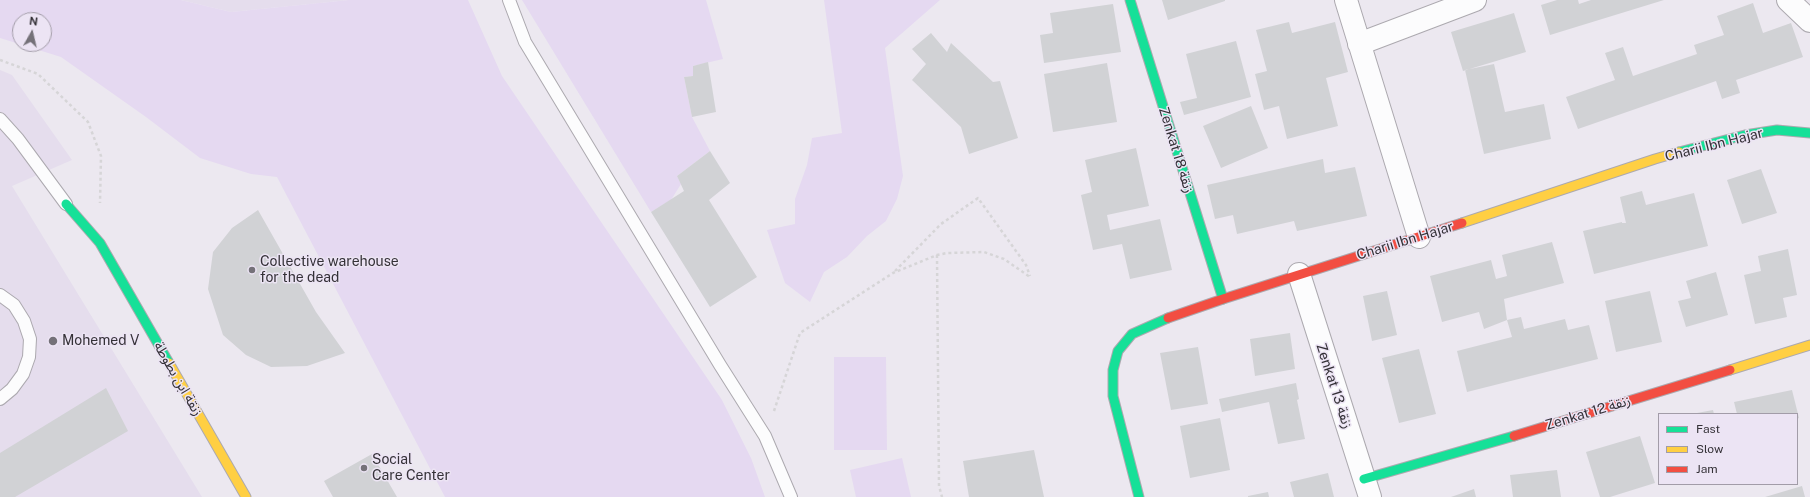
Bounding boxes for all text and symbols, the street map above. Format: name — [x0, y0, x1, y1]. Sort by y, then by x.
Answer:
north arrow — [12, 12, 52, 52]
text: N — [28, 15, 39, 28]
street label: Zenkat 18 زنقة — [1155, 105, 1197, 195]
street label: Charii Ibn Hajar — [1663, 125, 1765, 165]
street label: Charii Ibn Hajar — [1355, 218, 1455, 264]
place label: Collective warehouse for the dead — [260, 254, 399, 286]
marker: Collective warehouse for the dead — [247, 265, 257, 275]
place label: Mohemed V — [62, 333, 139, 349]
marker: Mohemed V — [47, 335, 59, 347]
street label: زنقة ابن بطوطة — [150, 339, 206, 419]
street label: Zenkat 13 زنقة — [1312, 341, 1356, 431]
street label: Zenkat 12 زنقة — [1543, 392, 1633, 434]
legend — [1658, 413, 1798, 485]
text: Fast — [1696, 422, 1720, 436]
text: Slow — [1696, 442, 1723, 456]
place label: Social Care Center — [372, 452, 450, 484]
text: Jam — [1696, 462, 1718, 476]
marker: Social Care Center — [359, 463, 369, 473]

